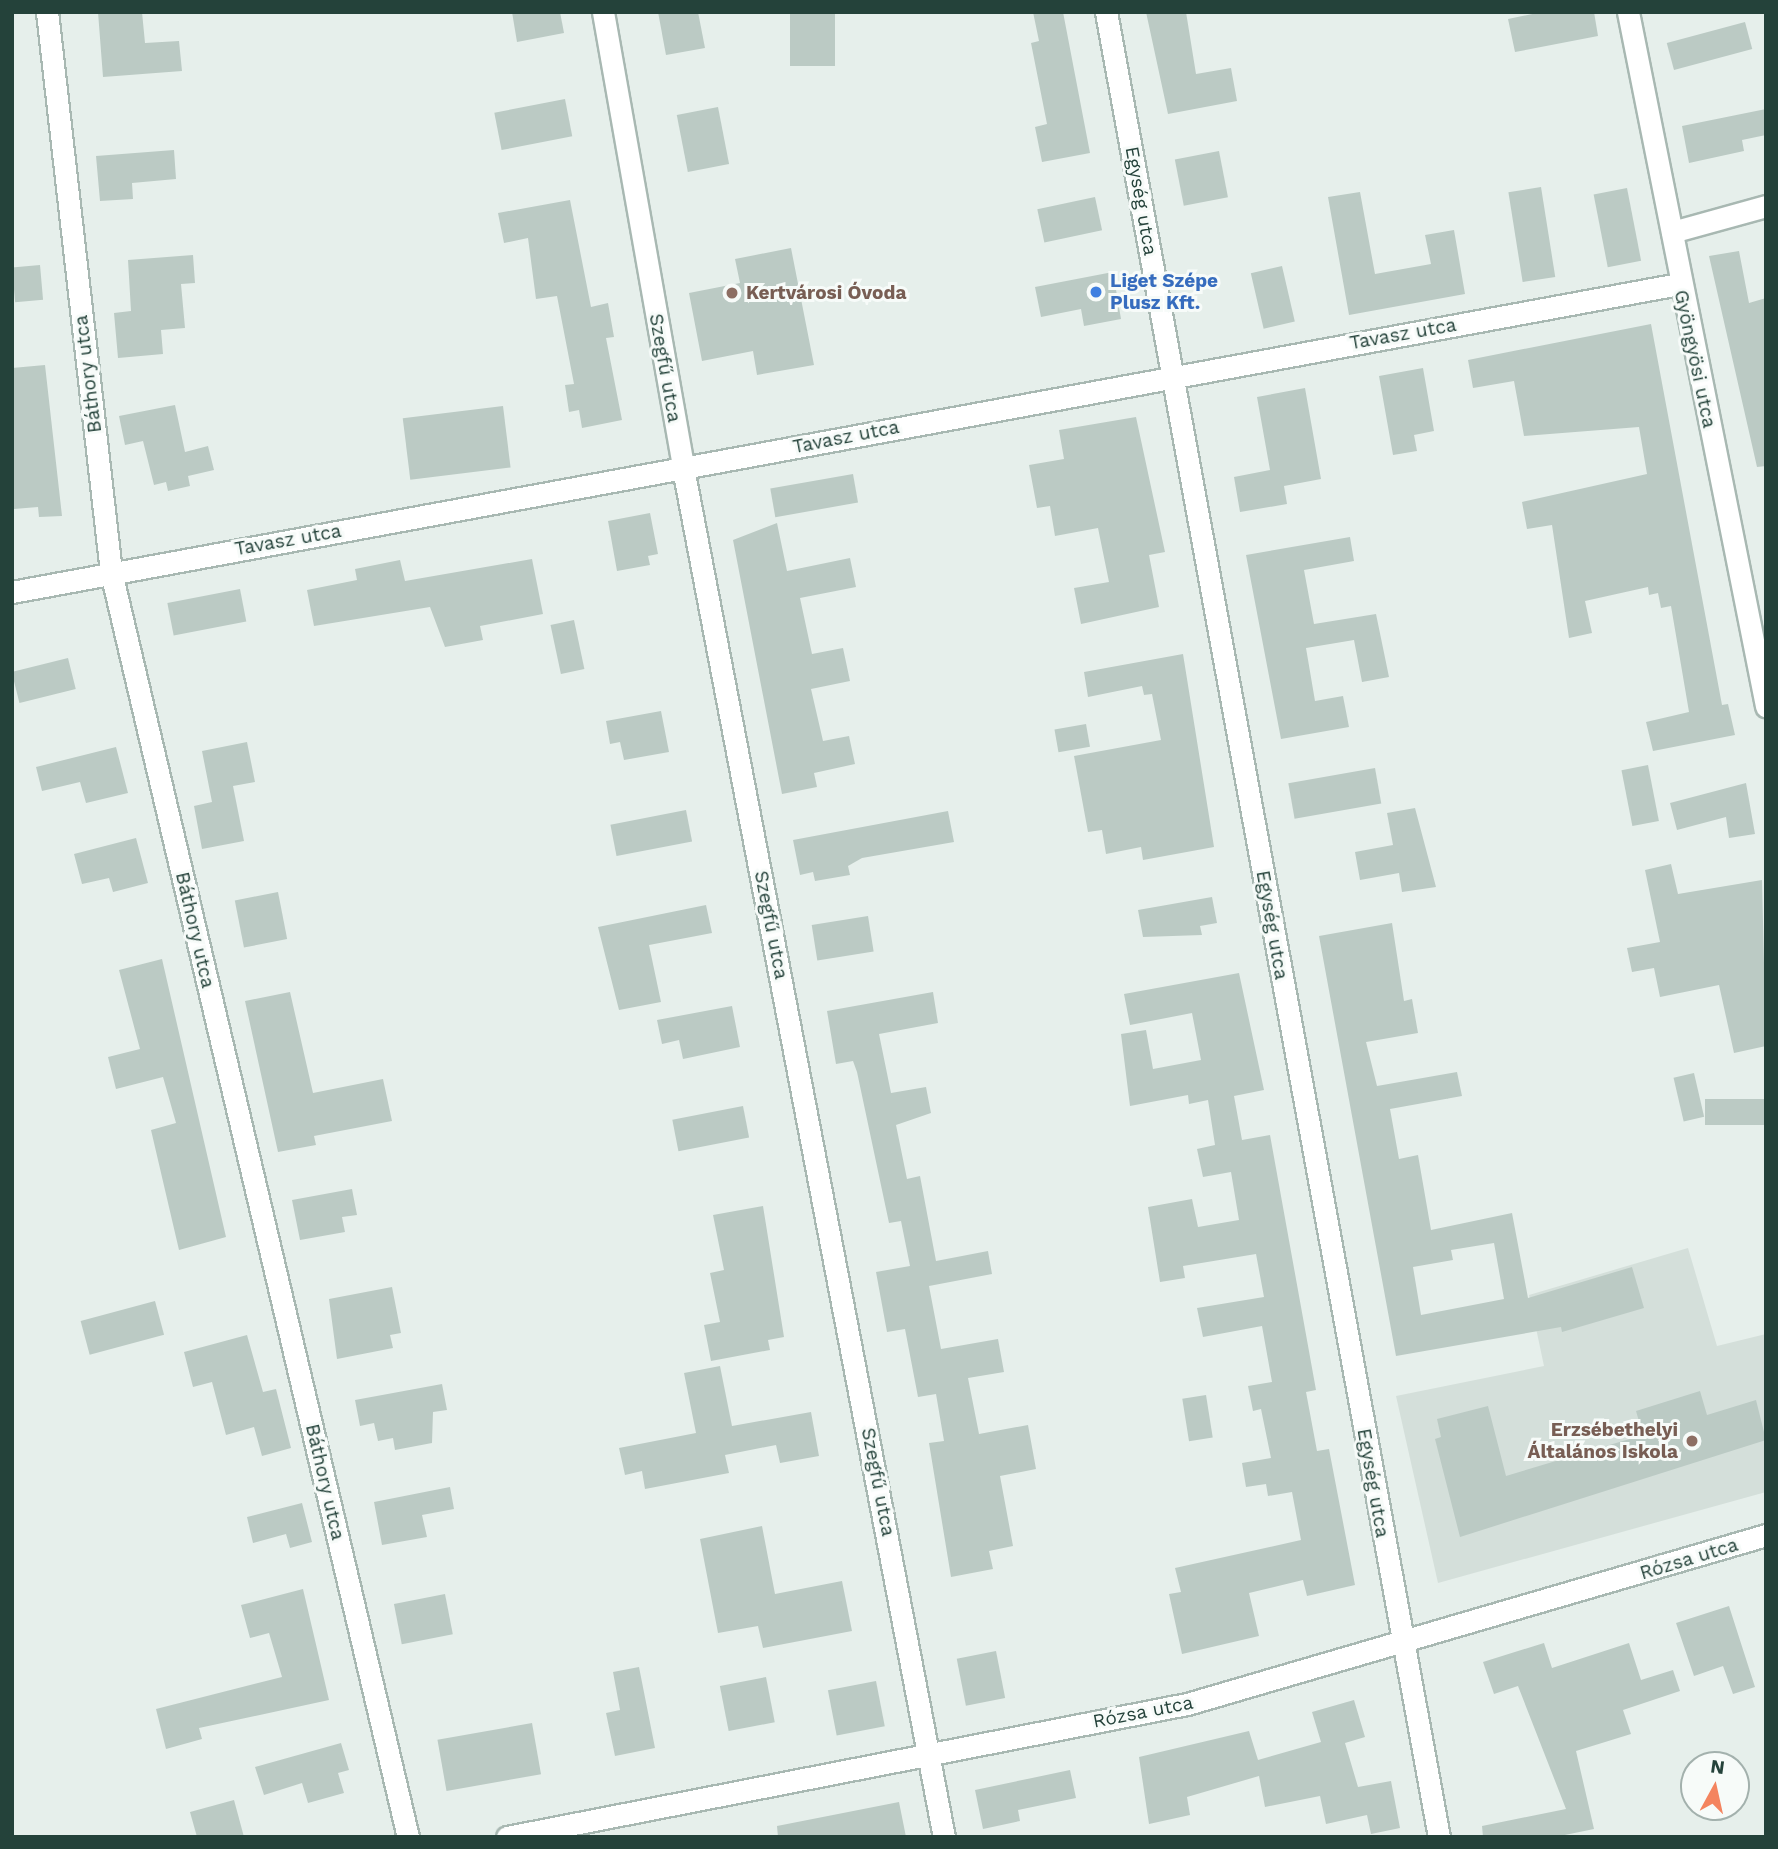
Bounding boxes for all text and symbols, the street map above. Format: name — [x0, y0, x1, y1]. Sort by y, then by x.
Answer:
street label: Egység utca — [1120, 145, 1162, 257]
place label: Liget Szépe Plusz Kft. — [1110, 270, 1218, 314]
place label: Kertvárosi Óvoda — [746, 282, 906, 304]
marker: Liget Szépe Plusz Kft. — [1088, 284, 1104, 300]
marker: Kertvárosi Óvoda — [724, 285, 740, 301]
street label: Gyöngyösi utca — [1669, 288, 1721, 430]
street label: Szegfű utca — [644, 312, 686, 424]
street label: Tavasz utca — [1348, 313, 1458, 355]
street label: Báthory utca — [69, 314, 107, 434]
street label: Tavasz utca — [791, 415, 901, 459]
street label: Tavasz utca — [233, 519, 343, 561]
street label: Báthory utca — [171, 869, 219, 991]
street label: Szegfű utca — [749, 869, 793, 981]
street label: Egység utca — [1251, 869, 1293, 981]
place label: Erzsébethelyi Általános Iskola — [1528, 1419, 1678, 1463]
street label: Báthory utca — [301, 1421, 349, 1543]
street label: Szegfű utca — [856, 1426, 900, 1538]
street label: Egység utca — [1352, 1427, 1394, 1539]
marker: Erzsébethelyi Általános Iskola — [1684, 1433, 1700, 1449]
street label: Rózsa utca — [1637, 1533, 1741, 1585]
street label: Rózsa utca — [1091, 1691, 1195, 1733]
north arrow — [1680, 1751, 1750, 1821]
text: N — [1709, 1754, 1726, 1779]

